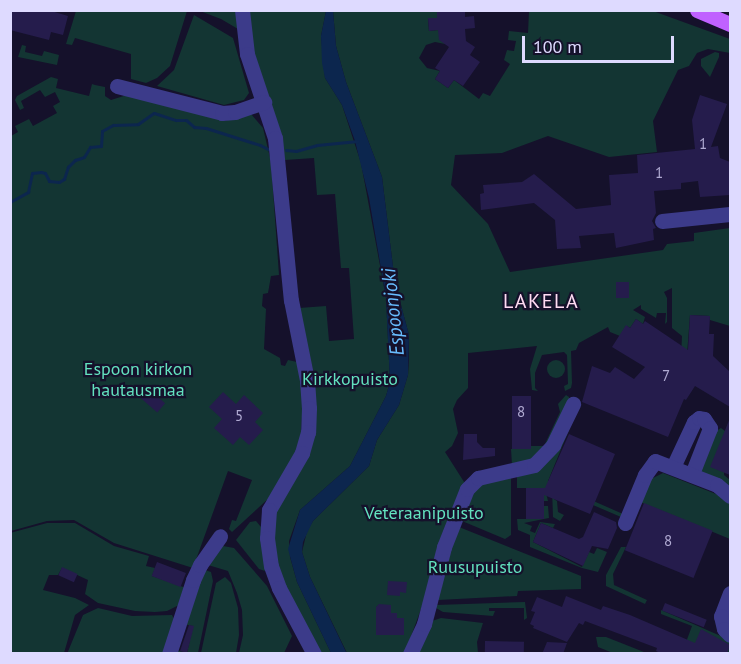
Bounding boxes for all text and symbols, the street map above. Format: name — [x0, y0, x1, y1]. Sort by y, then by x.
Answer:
scale bar — [525, 24, 676, 62]
text: 100 m — [533, 35, 582, 58]
house number: 1 — [699, 135, 707, 153]
house number: 1 — [655, 164, 663, 182]
water label: Espoonjoki — [376, 267, 410, 357]
district label: LAKELA — [503, 289, 579, 313]
park label: Espoon kirkon hautausmaa — [84, 359, 192, 401]
house number: 7 — [662, 367, 670, 385]
park label: Kirkkopuisto — [302, 368, 398, 390]
house number: 8 — [517, 403, 525, 421]
house number: 5 — [235, 407, 243, 425]
park label: Veteraanipuisto — [364, 502, 484, 524]
house number: 8 — [664, 532, 672, 550]
park label: Ruusupuisto — [428, 556, 522, 578]

